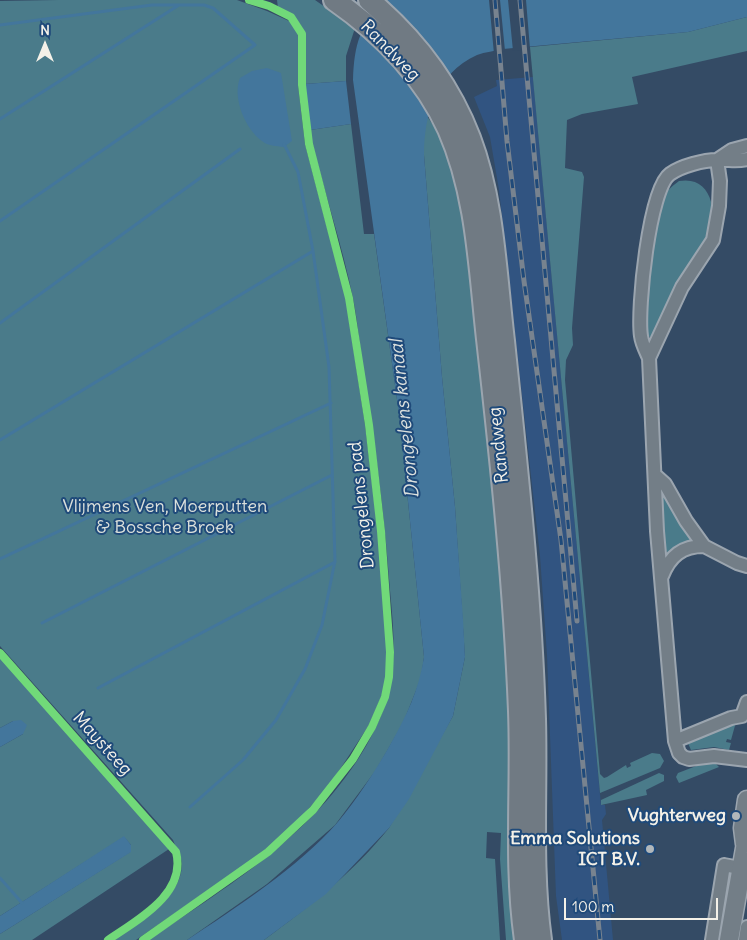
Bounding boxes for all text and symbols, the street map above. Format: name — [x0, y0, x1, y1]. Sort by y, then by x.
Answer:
street label: Randweg — [356, 16, 424, 86]
north arrow — [20, 20, 70, 70]
text: N — [40, 21, 50, 39]
water label: Drongelens kanaal — [385, 338, 425, 500]
street label: Randweg — [484, 406, 514, 484]
street label: Drongelens pad — [345, 440, 379, 570]
park label: Vlijmens Ven, Moerputten & Bossche Broek — [63, 496, 267, 538]
street label: Maysteeg — [68, 708, 136, 780]
place label: Vughterweg — [628, 805, 726, 827]
marker: Vughterweg — [730, 810, 742, 822]
place label: Emma Solutions ICT B.V. — [510, 828, 640, 871]
marker: Emma Solutions ICT B.V. — [644, 843, 656, 855]
scale bar — [567, 888, 721, 920]
text: 100 m — [572, 897, 614, 916]

